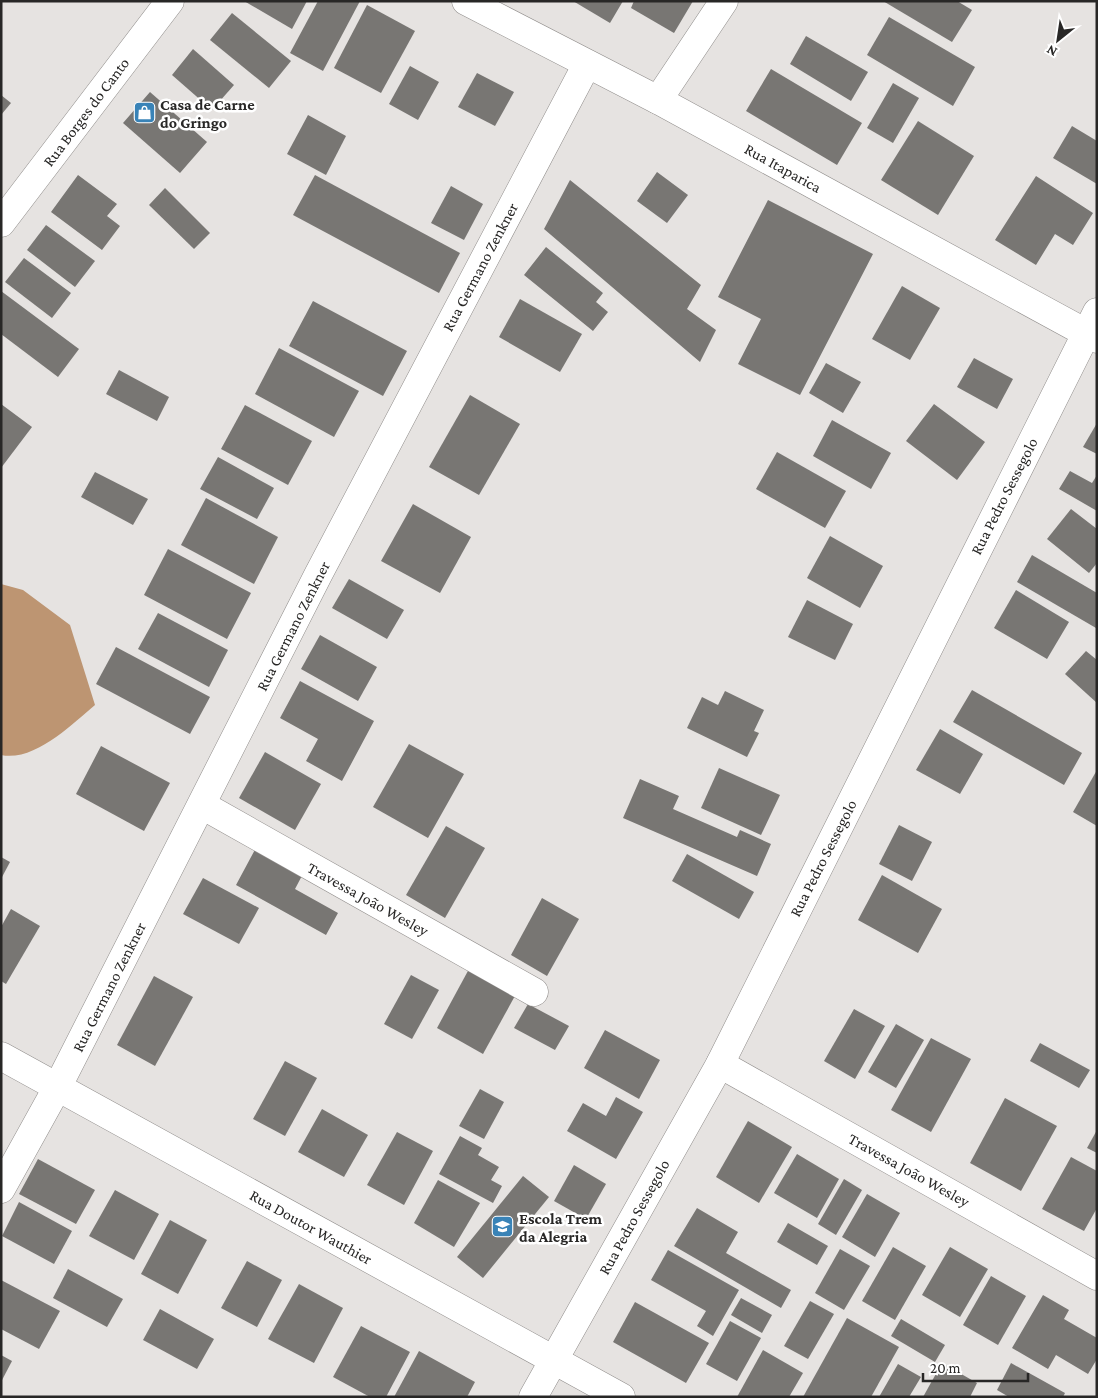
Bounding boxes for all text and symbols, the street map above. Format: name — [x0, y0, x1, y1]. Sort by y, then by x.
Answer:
north arrow — [1033, 15, 1083, 65]
text: N — [1043, 42, 1060, 61]
street label: Rua Borges do Canto — [40, 54, 133, 170]
place label: Casa de Carne do Gringo — [160, 96, 255, 131]
shop icon: Casa de Carne do Gringo — [132, 101, 156, 125]
street label: Rua Itaparica — [741, 140, 825, 197]
street label: Rua Germano Zenkner — [439, 200, 521, 334]
street label: Rua Pedro Sessegolo — [967, 435, 1042, 558]
street label: Rua Germano Zenkner — [253, 558, 333, 694]
street label: Rua Pedro Sessegolo — [786, 797, 861, 920]
street label: Travessa João Wesley — [304, 859, 432, 940]
street label: Rua Germano Zenkner — [69, 919, 149, 1055]
street label: Travessa João Wesley — [845, 1130, 973, 1211]
street label: Rua Pedro Sessegolo — [595, 1156, 674, 1278]
street label: Rua Doutor Wauthier — [247, 1186, 375, 1268]
place label: Escola Trem da Alegria — [519, 1210, 603, 1245]
school or university icon: Escola Trem da Alegria — [491, 1215, 515, 1239]
scale bar — [923, 1350, 1028, 1382]
text: 20 m — [930, 1360, 961, 1376]

